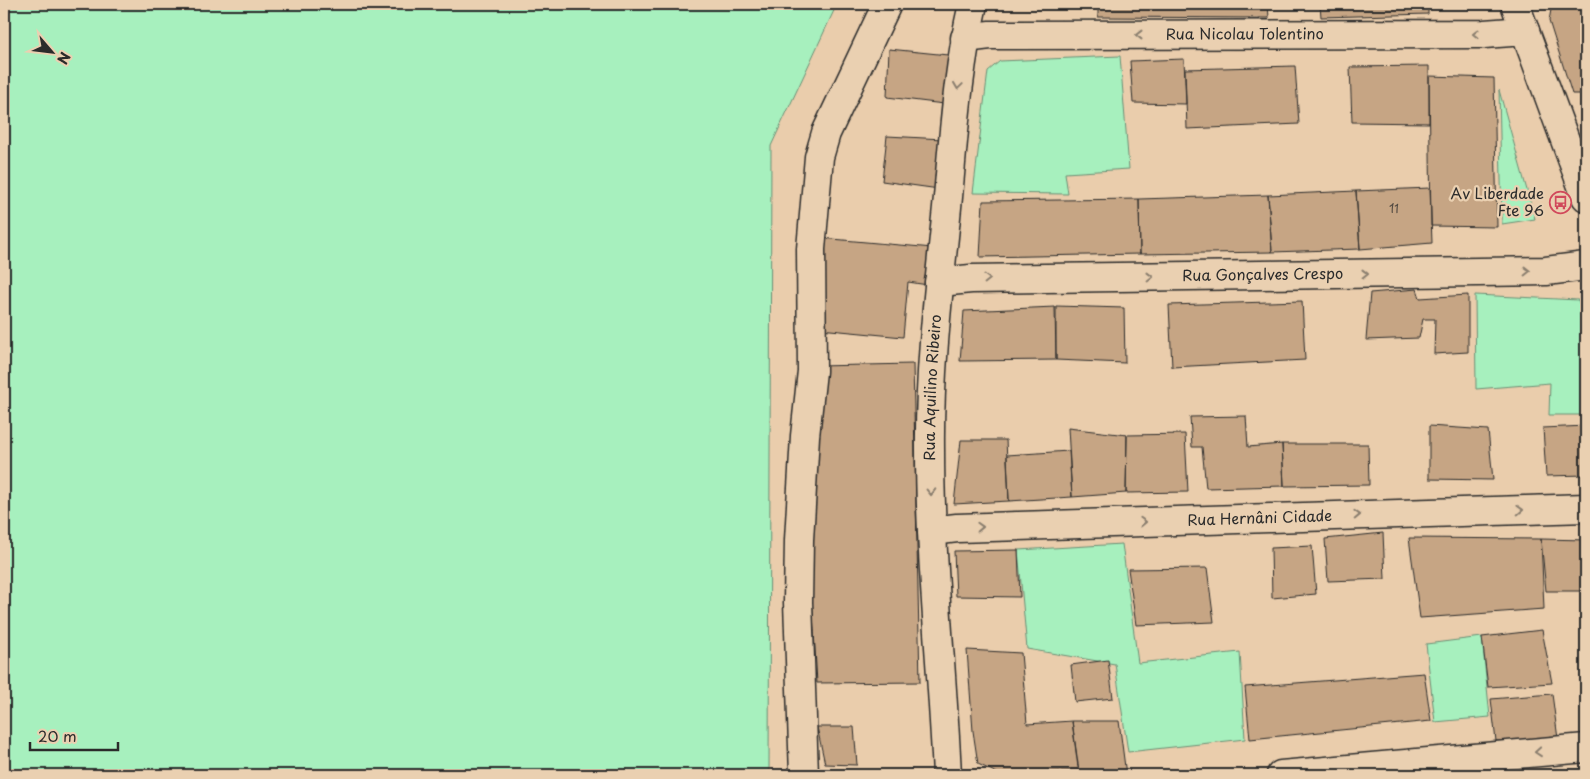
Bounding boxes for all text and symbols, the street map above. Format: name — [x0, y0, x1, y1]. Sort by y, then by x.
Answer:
street label: Rua Nicolau Tolentino — [1166, 21, 1324, 45]
north arrow — [28, 28, 78, 78]
one-way arrow — [1472, 29, 1480, 39]
one-way arrow — [1135, 30, 1142, 40]
text: N — [52, 49, 76, 68]
one-way arrow — [953, 82, 964, 90]
place label: Av Liberdade Fte 96 — [1451, 181, 1544, 221]
bus stop icon: Av Liberdade Fte 96 — [1548, 191, 1572, 215]
house number: 11 — [1389, 199, 1399, 217]
street label: Rua Gonçalves Crespo — [1182, 261, 1343, 286]
one-way arrow — [1523, 266, 1531, 277]
one-way arrow — [1361, 269, 1369, 279]
one-way arrow — [1146, 272, 1154, 282]
one-way arrow — [984, 274, 991, 284]
street label: Rua Aquilino Ribeiro — [917, 313, 946, 461]
one-way arrow — [925, 488, 936, 496]
street label: Rua Hernâni Cidade — [1187, 503, 1332, 531]
one-way arrow — [1516, 505, 1524, 515]
one-way arrow — [1354, 510, 1362, 520]
one-way arrow — [1139, 517, 1147, 527]
one-way arrow — [976, 522, 984, 532]
scale bar — [30, 719, 118, 751]
text: 20 m — [38, 724, 77, 747]
one-way arrow — [1533, 746, 1541, 757]

